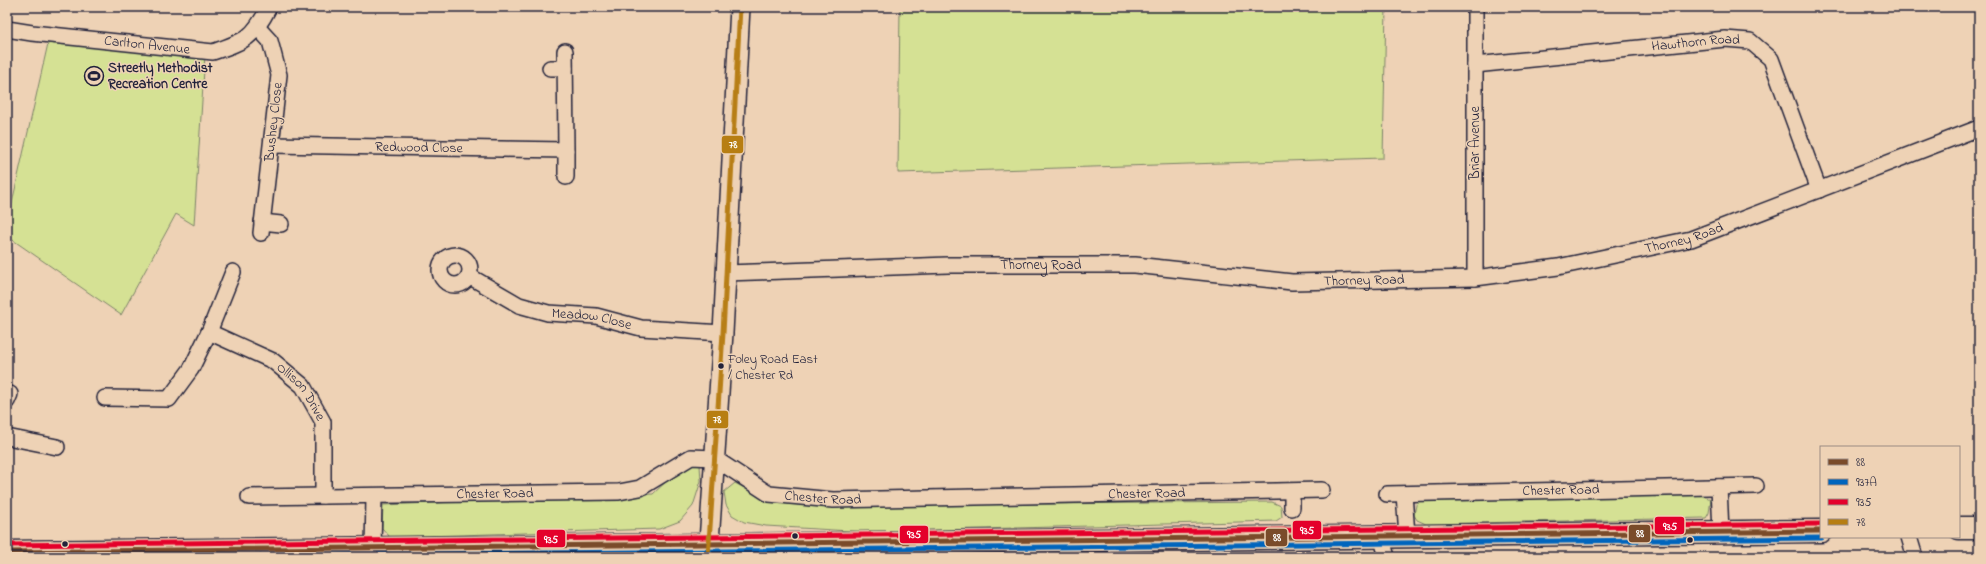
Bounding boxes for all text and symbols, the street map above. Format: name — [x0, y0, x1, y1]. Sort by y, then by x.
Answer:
street label: Hawthorn Road — [1651, 29, 1741, 57]
street label: Carlton Avenue — [103, 30, 192, 60]
place label: Streetly Methodist Recreation Centre — [107, 58, 213, 95]
sports icon: Streetly Methodist Recreation Centre — [83, 65, 105, 87]
street label: Bushey Close — [259, 81, 290, 164]
street label: Briar Avenue — [1465, 106, 1486, 181]
line badge: 78 — [721, 135, 744, 154]
street label: Redwood Close — [375, 136, 464, 159]
text: 78 — [729, 137, 738, 153]
street label: Thorney Road — [1642, 217, 1727, 259]
street label: Thorney Road — [1000, 255, 1082, 277]
street label: Thorney Road — [1323, 269, 1405, 292]
street label: Meadow Close — [551, 303, 635, 336]
place label: Foley Road East / Chester Rd — [727, 350, 818, 385]
street label: Ollison Drive — [272, 357, 331, 425]
marker: Foley Road East / Chester Rd — [716, 361, 726, 371]
line badge: 78 — [706, 410, 729, 429]
text: 78 — [713, 412, 722, 428]
legend — [1820, 446, 1960, 538]
text: 88 — [1856, 454, 1866, 472]
text: 937A — [1856, 474, 1877, 492]
street label: Chester Road — [1522, 479, 1600, 502]
street label: Chester Road — [1108, 482, 1186, 505]
street label: Chester Road — [456, 483, 534, 505]
street label: Chester Road — [784, 485, 862, 511]
text: 935 — [1856, 494, 1872, 512]
text: 78 — [1856, 514, 1866, 532]
line badge: 935 — [1654, 516, 1685, 535]
text: 935 — [1662, 519, 1678, 535]
line badge: 935 — [1292, 520, 1322, 540]
text: 935 — [1299, 523, 1315, 539]
line badge: 88 — [1628, 524, 1651, 543]
line badge: 935 — [899, 525, 929, 544]
text: 88 — [1635, 526, 1645, 542]
text: 935 — [906, 527, 922, 543]
line badge: 88 — [1265, 528, 1288, 547]
line badge: 935 — [536, 529, 566, 548]
text: 88 — [1272, 530, 1282, 546]
unlabelled marker — [790, 531, 800, 541]
text: 935 — [543, 532, 559, 548]
unlabelled marker — [1685, 535, 1695, 545]
unlabelled marker — [60, 539, 70, 549]

